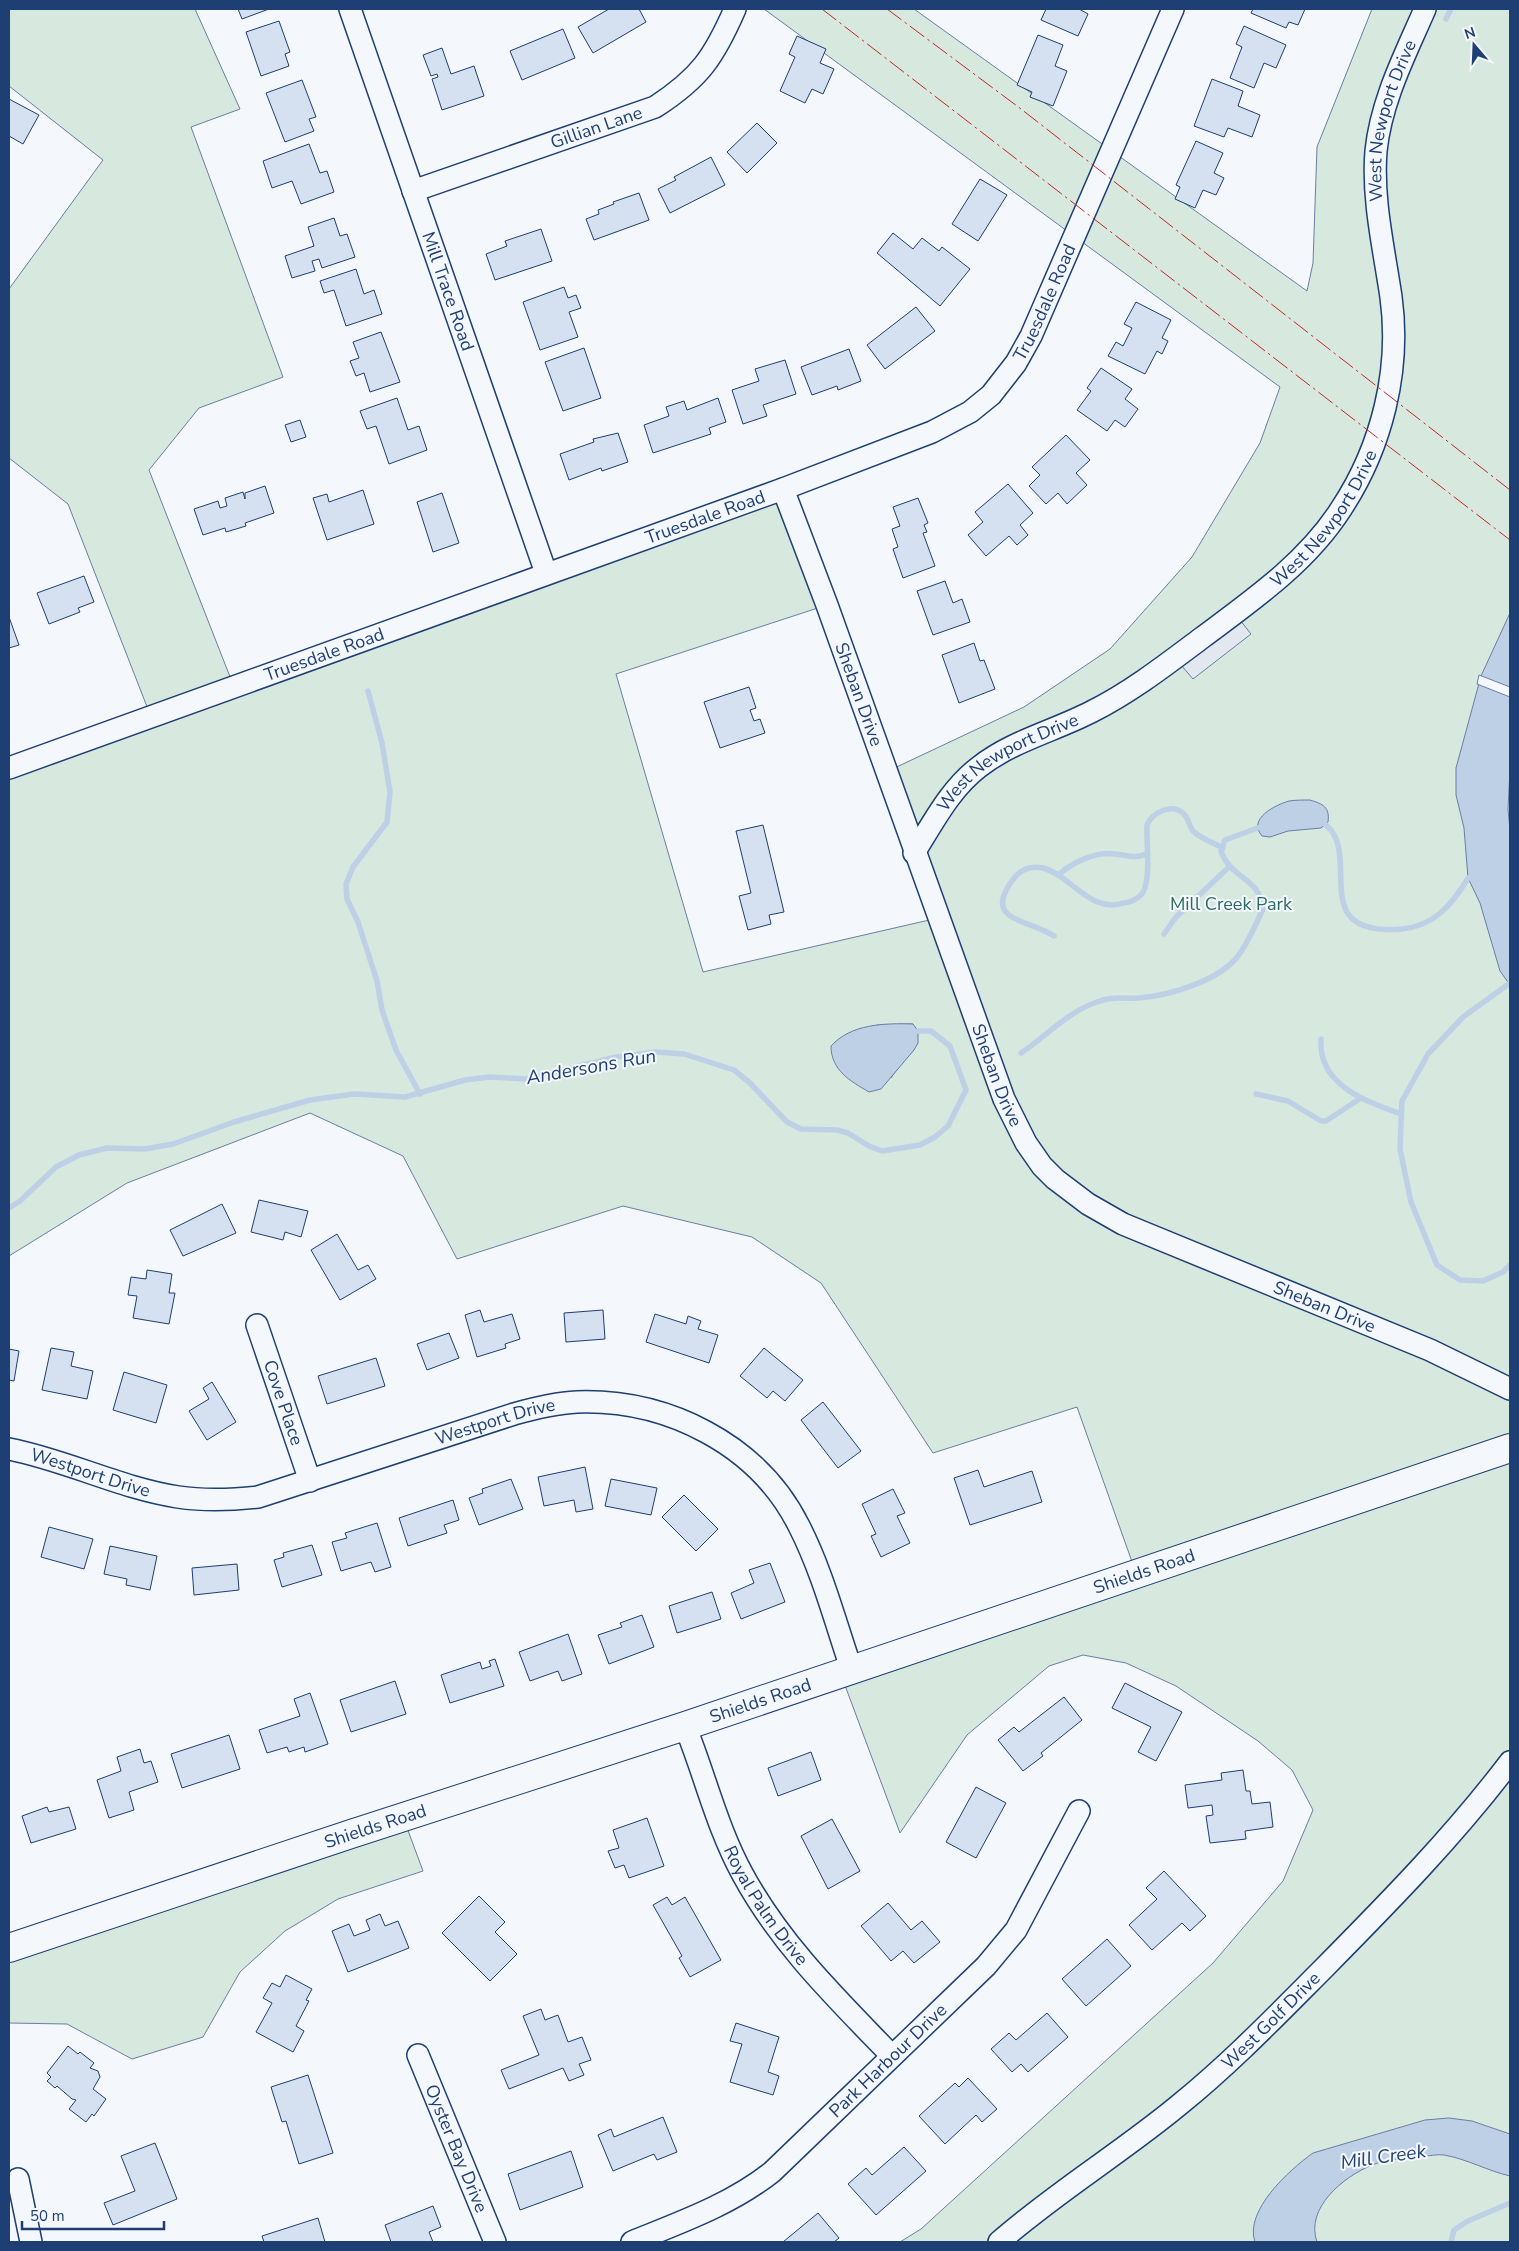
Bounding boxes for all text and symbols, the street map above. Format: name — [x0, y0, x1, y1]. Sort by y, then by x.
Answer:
north arrow — [1449, 20, 1499, 70]
text: N — [1462, 22, 1478, 44]
street label: West Newport Drive — [1363, 36, 1422, 203]
street label: Gillian Lane — [547, 100, 645, 154]
street label: Mill Trace Road — [416, 229, 480, 354]
street label: Truesdale Road — [1008, 240, 1081, 365]
street label: West Newport Drive — [1265, 446, 1382, 592]
street label: Truesdale Road — [642, 484, 768, 550]
street label: Truesdale Road — [261, 622, 387, 687]
street label: Sheban Drive — [829, 639, 889, 750]
street label: West Newport Drive — [931, 708, 1082, 816]
park label: Mill Creek Park — [1170, 892, 1293, 916]
street label: Sheban Drive — [966, 1021, 1028, 1131]
water label: Andersons Run — [523, 1043, 658, 1091]
street label: Sheban Drive — [1270, 1275, 1379, 1338]
street label: Cove Place — [258, 1357, 309, 1449]
street label: Westport Drive — [432, 1393, 557, 1451]
street label: Westport Drive — [28, 1442, 153, 1503]
street label: Shields Road — [1090, 1543, 1198, 1600]
street label: Shields Road — [706, 1672, 814, 1729]
street label: Shields Road — [321, 1798, 429, 1854]
street label: Royal Palm Drive — [718, 1842, 814, 1971]
street label: West Golf Drive — [1216, 1967, 1325, 2075]
street label: Park Harbour Drive — [824, 1998, 952, 2123]
street label: Oyster Bay Drive — [419, 2081, 494, 2216]
water label: Mill Creek — [1339, 2138, 1428, 2176]
scale bar — [22, 2198, 165, 2230]
text: 50 m — [30, 2206, 65, 2226]

